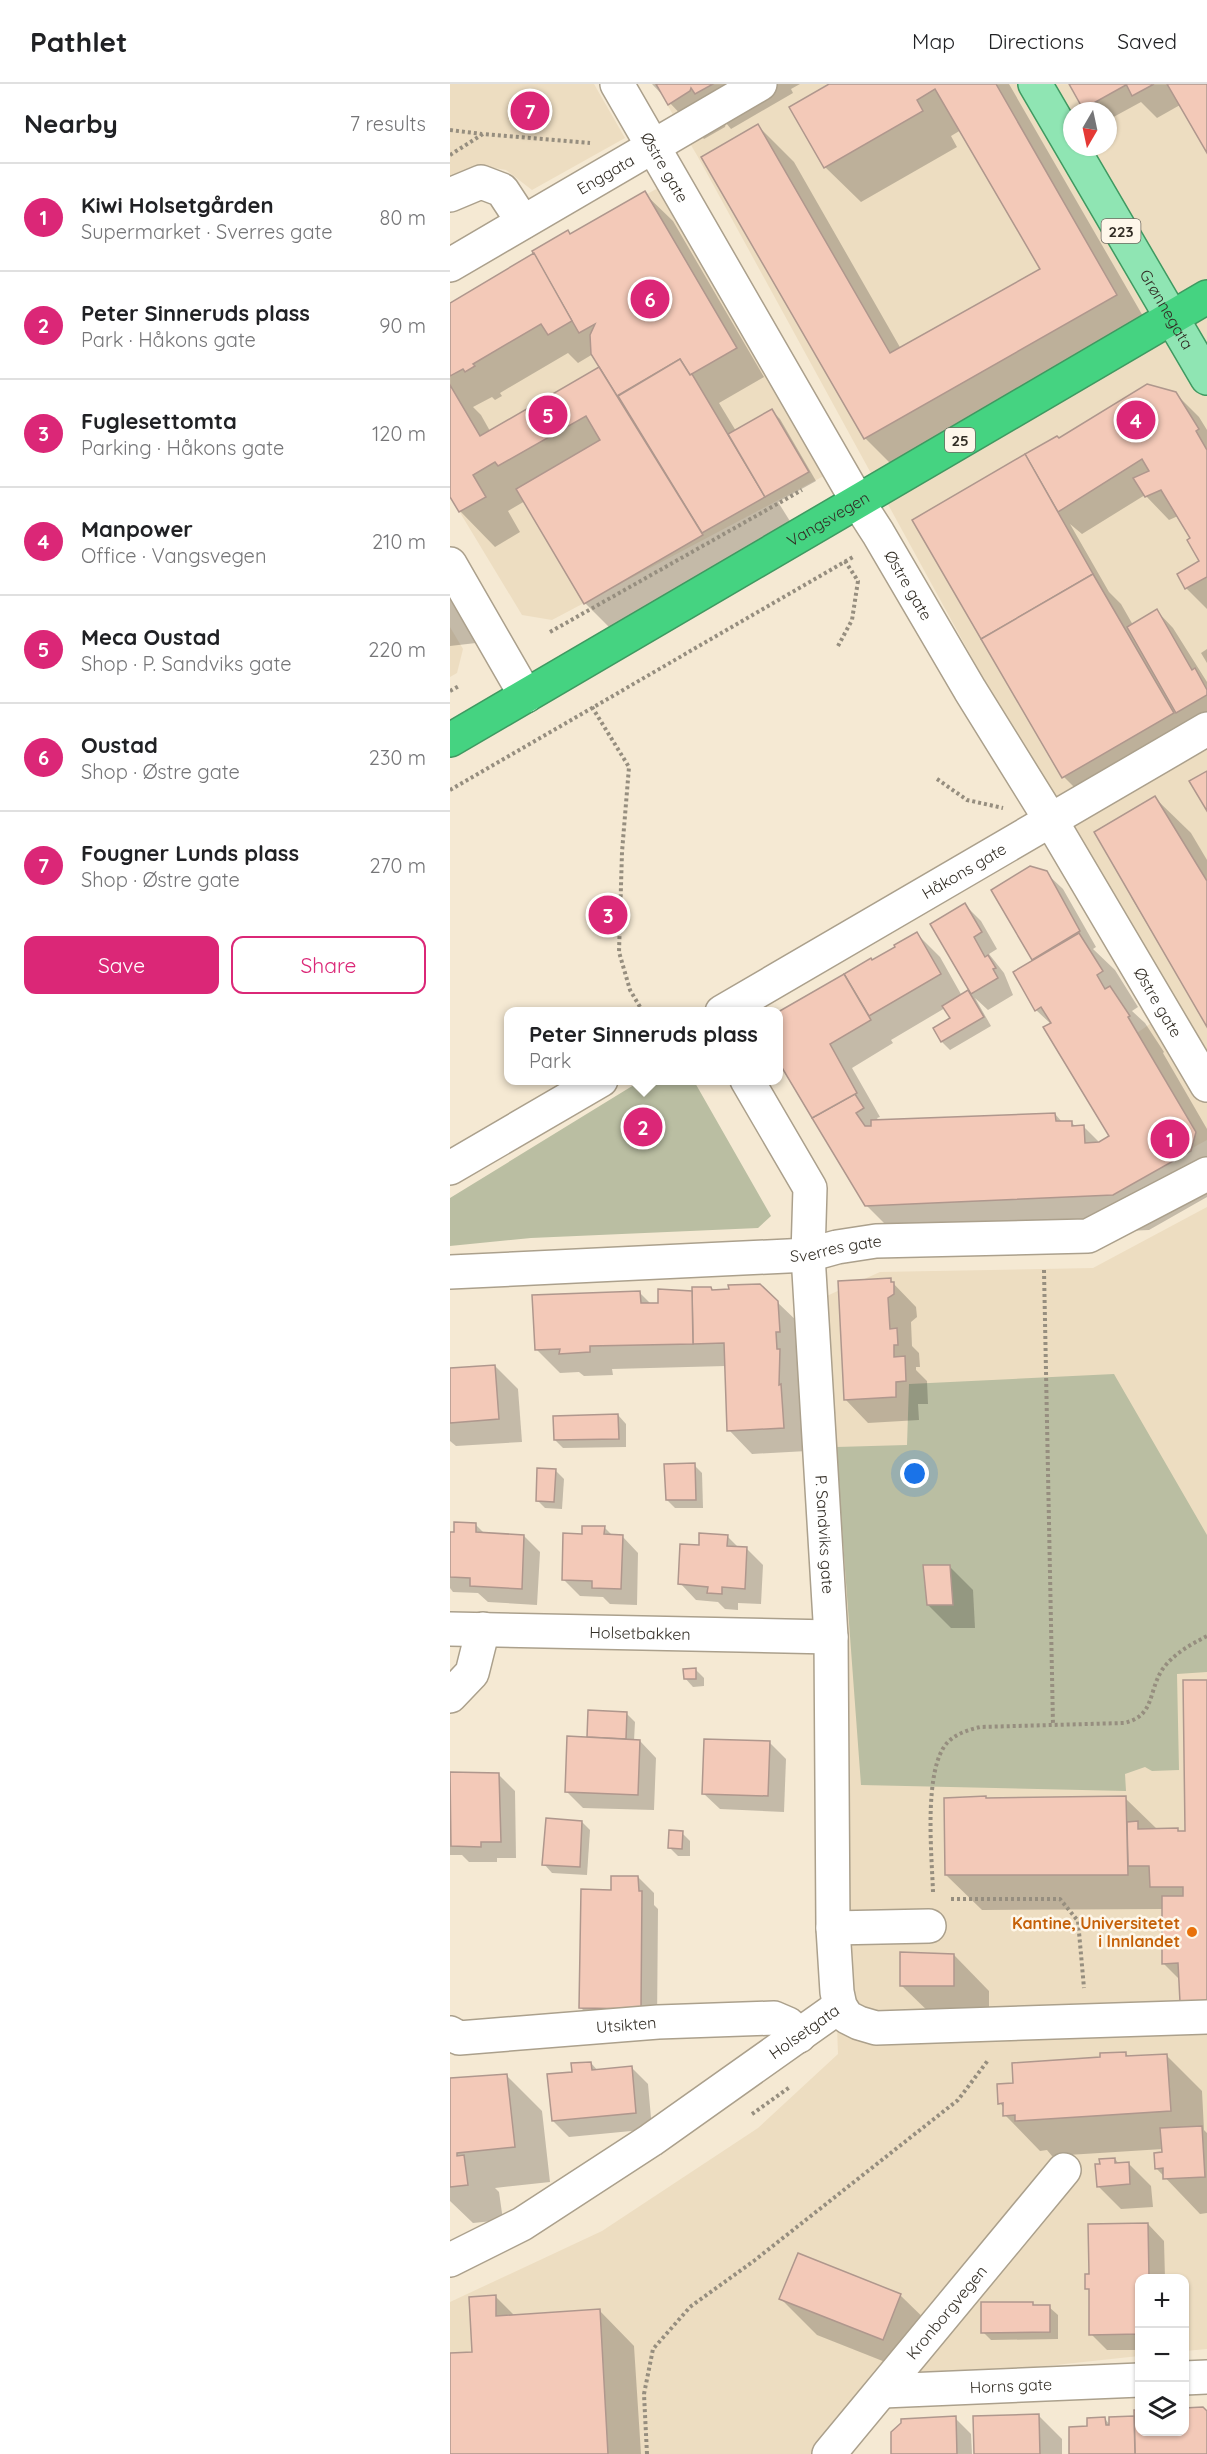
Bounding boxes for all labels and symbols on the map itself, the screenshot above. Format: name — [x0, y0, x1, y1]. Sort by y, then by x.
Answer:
pin: 7 — [510, 88, 550, 134]
north arrow — [1063, 102, 1117, 156]
street label: Østre gate — [637, 128, 693, 206]
street label: Enggata — [573, 150, 638, 199]
road number: 223 — [1102, 219, 1140, 243]
street label: Grønnegata — [1136, 266, 1198, 353]
pin: 6 — [630, 276, 670, 322]
pin: 5 — [528, 392, 568, 438]
pin: 4 — [1116, 398, 1156, 442]
road number: 25 — [945, 428, 975, 452]
street label: Vangsvegen — [783, 487, 873, 551]
street label: Østre gate — [880, 547, 937, 624]
street label: Håkons gate — [918, 838, 1010, 903]
pin: 3 — [588, 892, 628, 938]
street label: Østre gate — [1130, 964, 1187, 1041]
pin: 2 — [624, 1104, 662, 1150]
pin: 1 — [1150, 1116, 1190, 1162]
street label: Sverres gate — [789, 1231, 882, 1266]
your location — [900, 1459, 929, 1488]
street label: P. Sandviks gate — [811, 1474, 838, 1595]
street label: Holsetbakken — [589, 1622, 691, 1644]
place label: Kantine, Universitetet i Innlandet — [1012, 1913, 1180, 1951]
marker: Kantine, Universitetet i Innlandet — [1185, 1925, 1199, 1939]
street label: Holsetgata — [765, 2000, 843, 2063]
street label: Utsikten — [595, 2012, 657, 2037]
street label: Kronborgvegen — [902, 2261, 991, 2363]
street label: Horns gate — [969, 2374, 1053, 2397]

